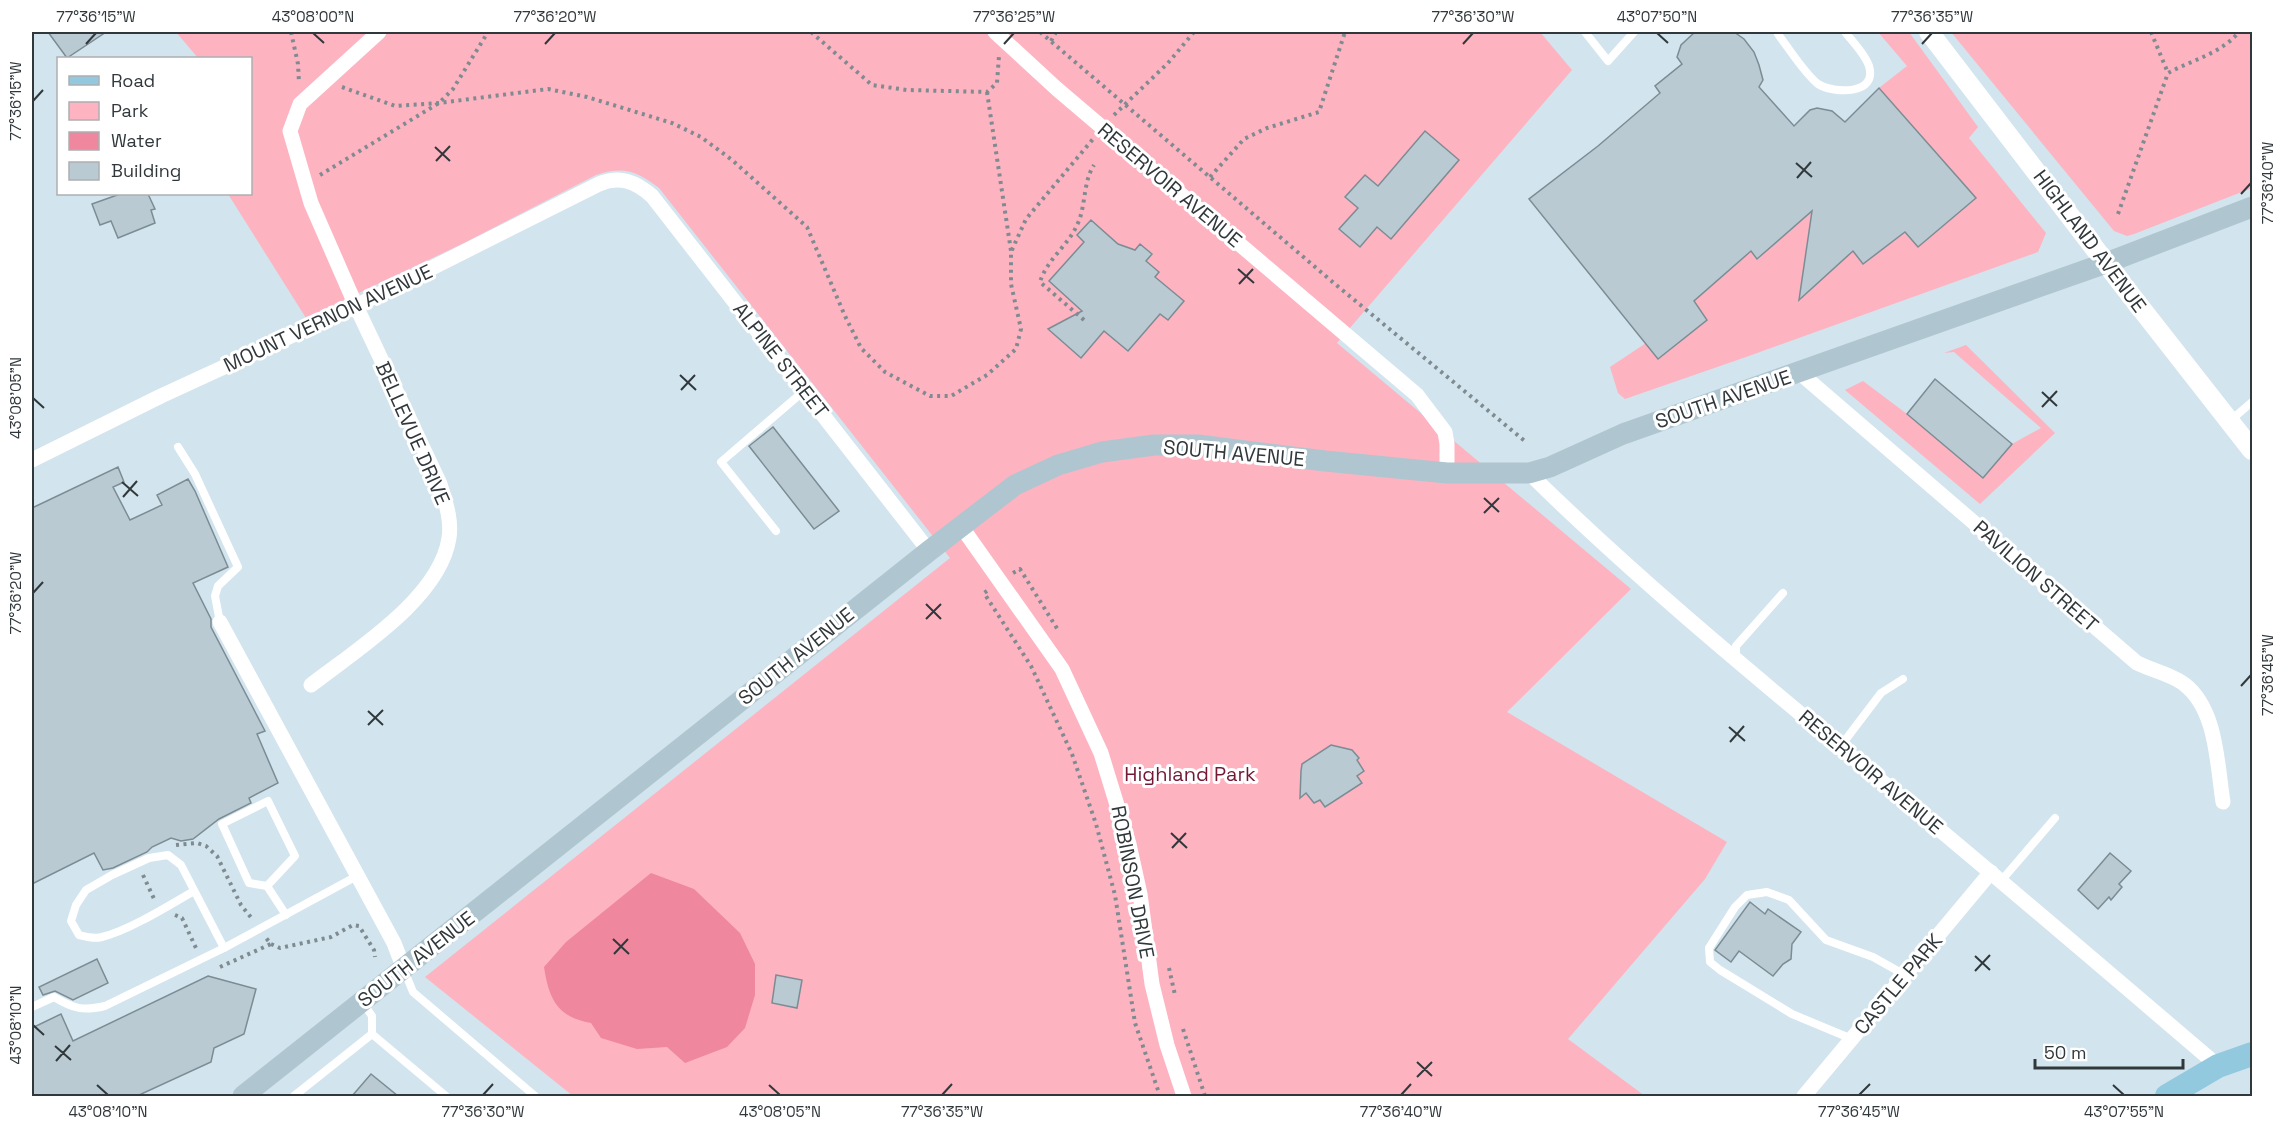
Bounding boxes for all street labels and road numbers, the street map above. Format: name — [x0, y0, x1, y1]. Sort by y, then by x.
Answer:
street label: RESERVOIR AVENUE — [1092, 117, 1248, 253]
street label: HIGHLAND AVENUE — [2028, 164, 2152, 318]
street label: MOUNT VERNON AVENUE — [219, 258, 437, 378]
street label: ALPINE STREET — [728, 297, 835, 424]
street label: BELLEVUE DRIVE — [370, 357, 456, 509]
street label: SOUTH AVENUE — [1652, 364, 1794, 434]
street label: SOUTH AVENUE — [1162, 434, 1306, 472]
street label: PAVILION STREET — [1968, 514, 2104, 638]
street label: SOUTH AVENUE — [733, 601, 859, 711]
street label: RESERVOIR AVENUE — [1793, 704, 1949, 840]
street label: ROBINSON DRIVE — [1105, 803, 1161, 961]
street label: SOUTH AVENUE — [352, 905, 480, 1013]
street label: CASTLE PARK — [1848, 928, 1948, 1040]

